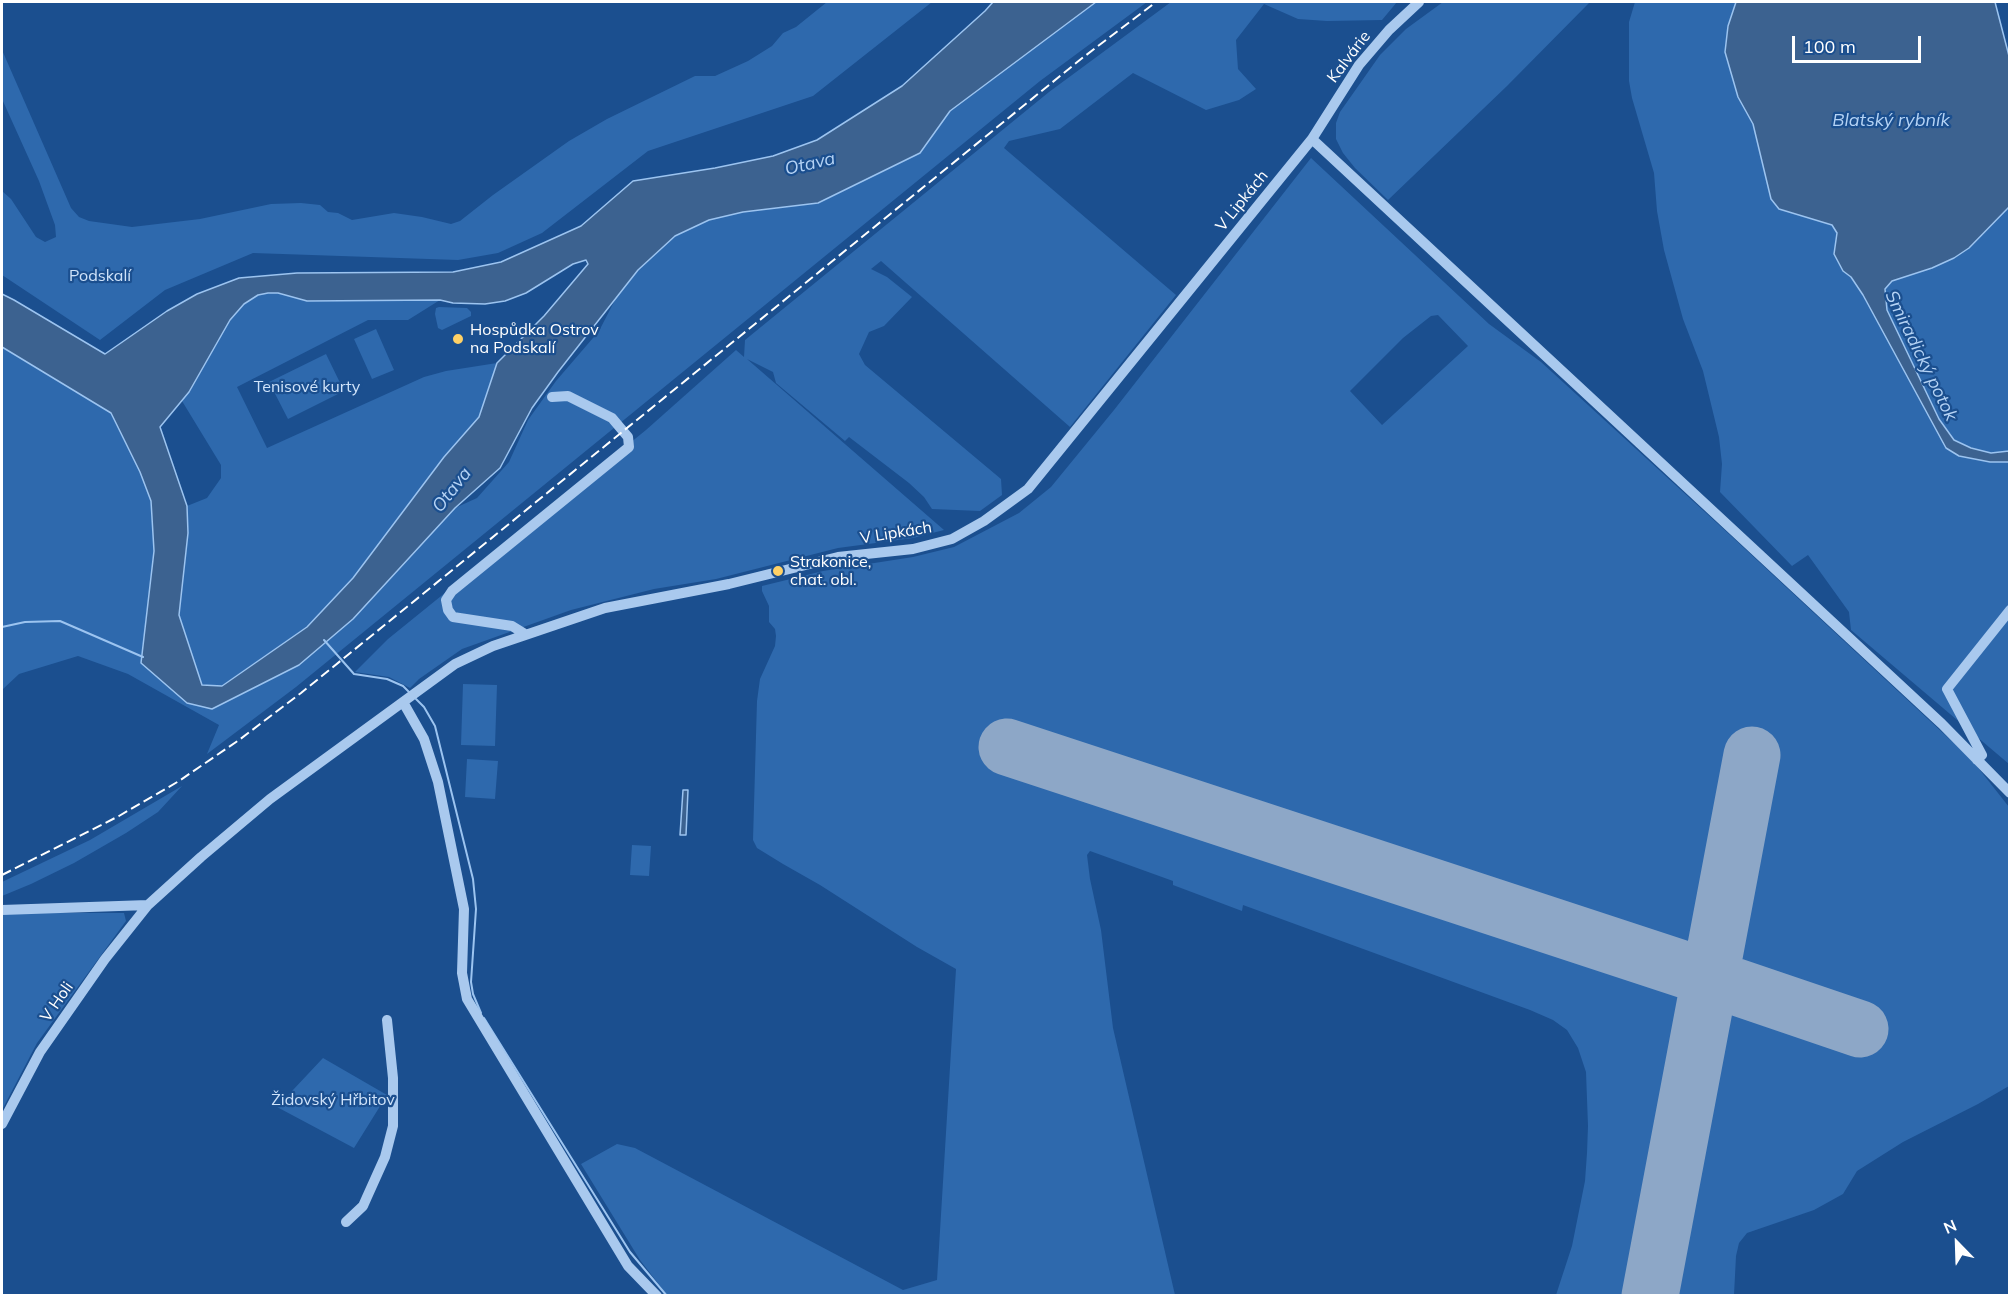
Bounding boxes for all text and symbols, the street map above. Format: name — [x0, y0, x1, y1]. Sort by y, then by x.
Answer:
scale bar — [1795, 24, 1924, 62]
street label: Kalvárie — [1323, 27, 1375, 87]
text: 100 m — [1803, 35, 1856, 58]
water label: Blatský rybník — [1832, 110, 1950, 132]
water label: Otava — [783, 148, 837, 180]
street label: V Lipkách — [1212, 167, 1272, 235]
park label: Podskalí — [69, 266, 131, 286]
water label: Smiradický potok — [1880, 287, 1962, 425]
place label: Hospůdka Ostrov na Podskalí — [470, 320, 599, 358]
marker: Hospůdka Ostrov na Podskalí — [451, 332, 465, 346]
park label: Tenisové kurty — [254, 377, 360, 397]
water label: Otava — [428, 463, 476, 517]
street label: V Lipkách — [859, 518, 933, 548]
place label: Strakonice, chat. obl. — [790, 552, 871, 590]
marker: Strakonice, chat. obl. — [771, 564, 785, 578]
street label: V Holi — [36, 978, 78, 1026]
park label: Židovský Hřbitov — [271, 1090, 395, 1110]
north arrow — [1927, 1213, 1987, 1273]
text: N — [1940, 1215, 1959, 1238]

